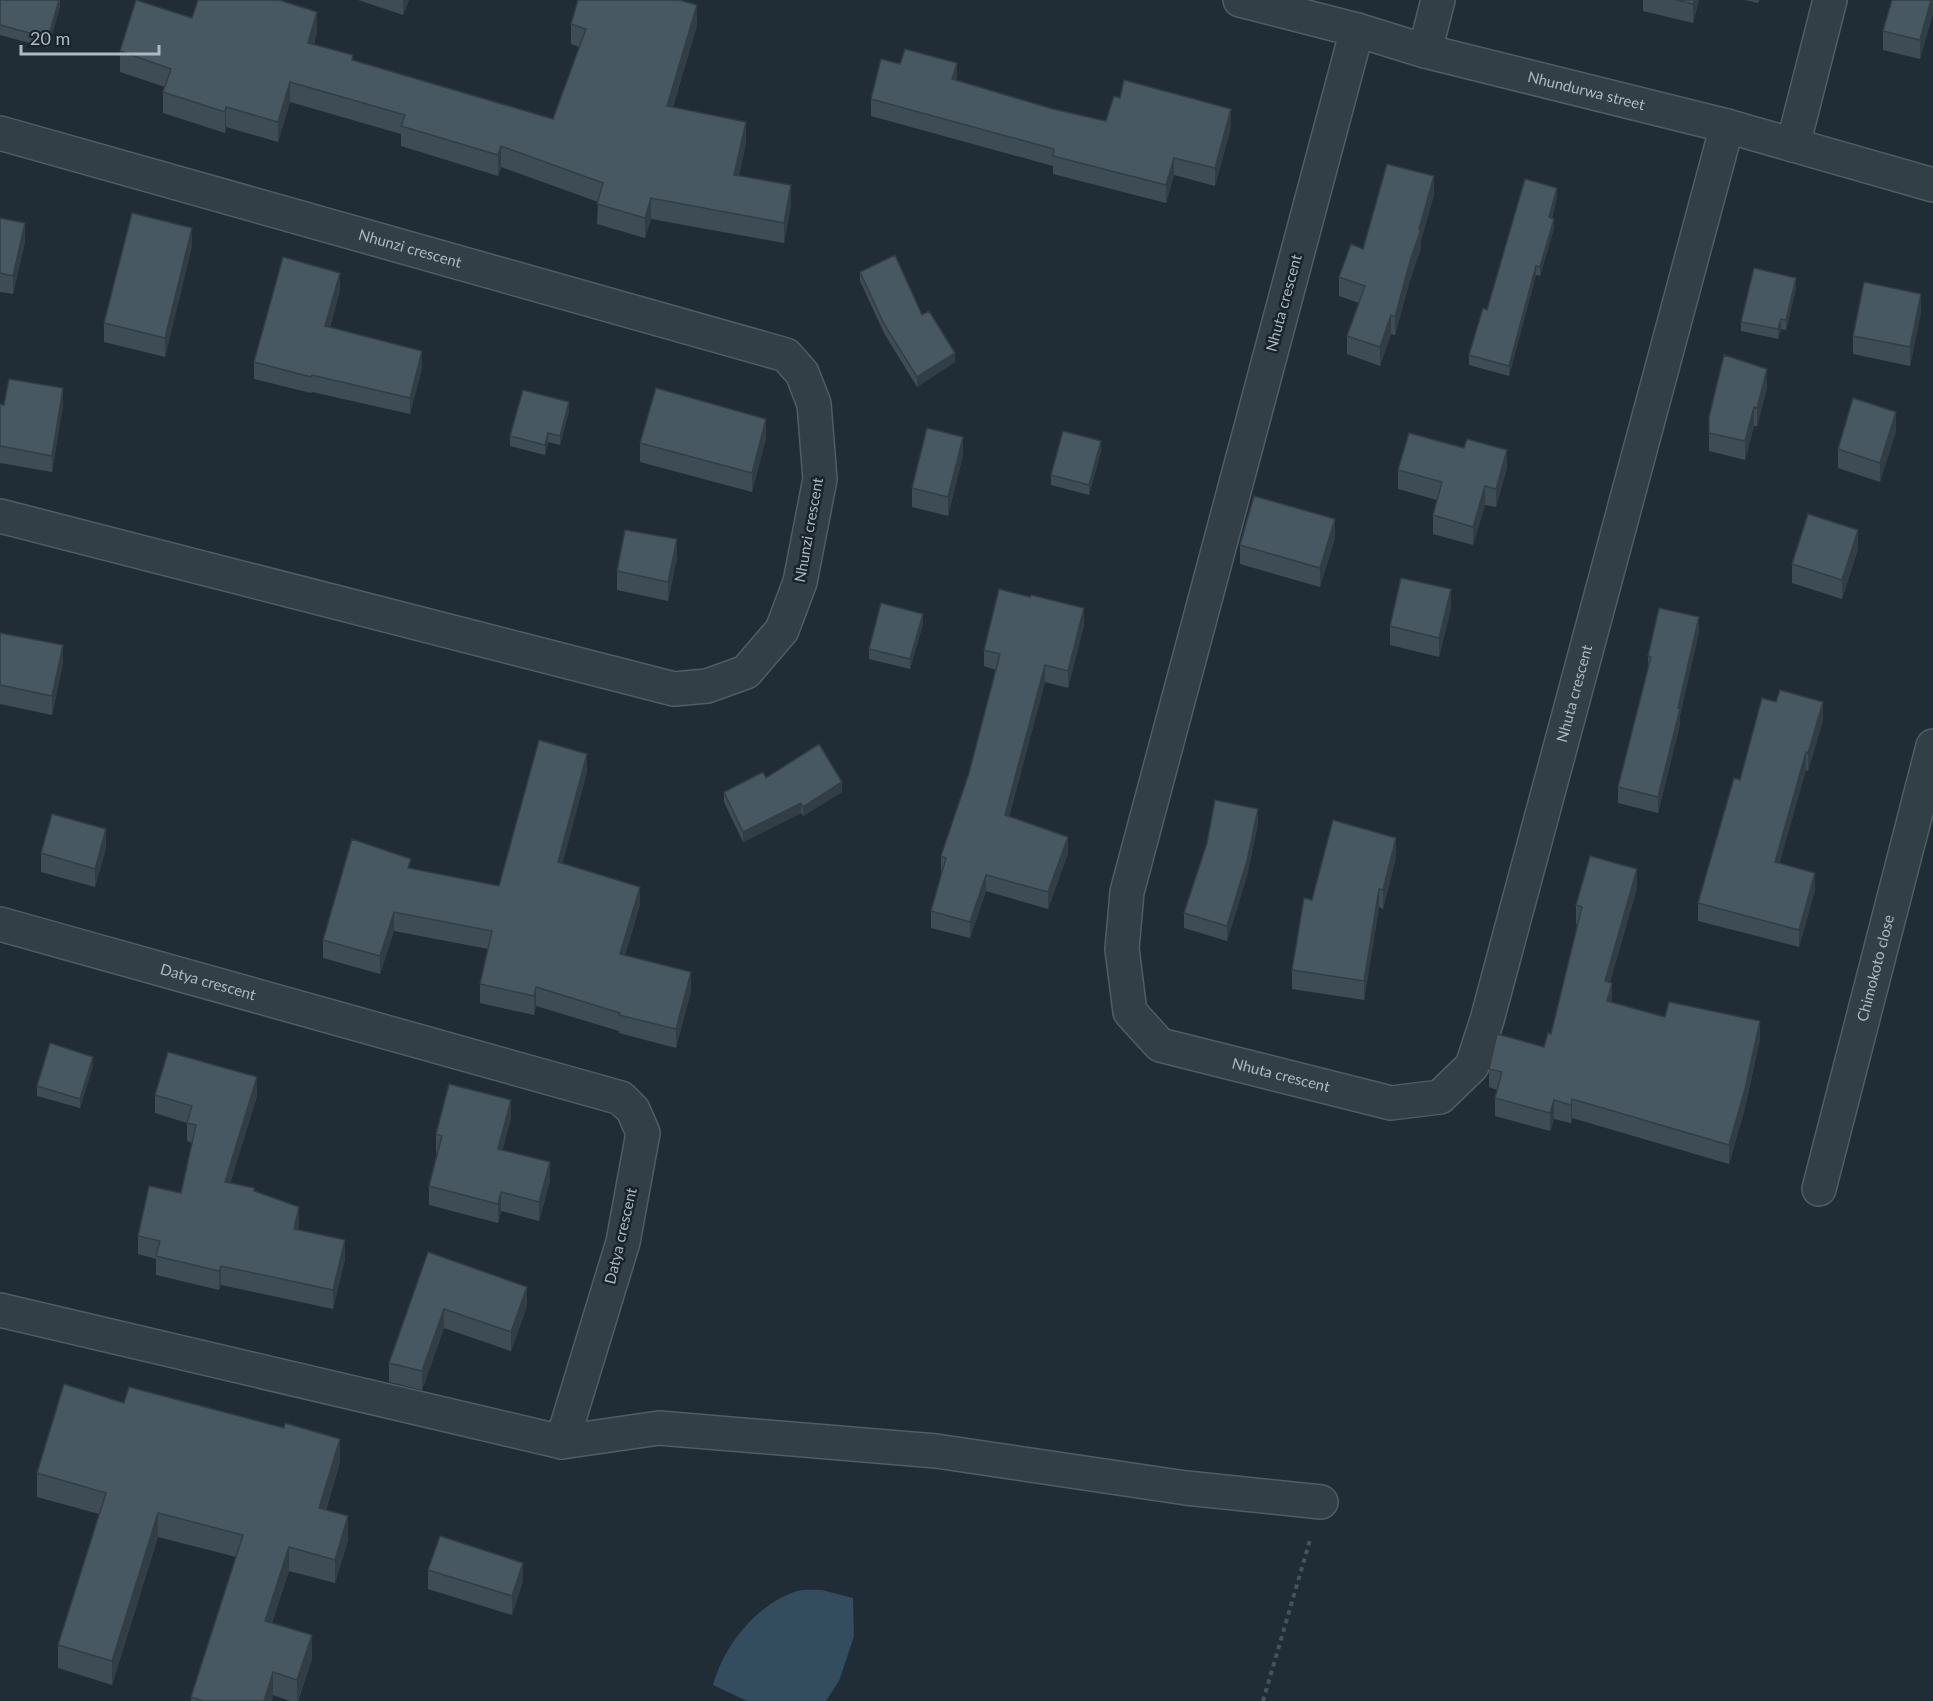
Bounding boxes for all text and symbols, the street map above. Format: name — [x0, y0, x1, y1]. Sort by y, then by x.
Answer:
scale bar — [21, 18, 159, 56]
text: 20 m — [30, 27, 70, 49]
street label: Nhundurwa street — [1526, 67, 1647, 113]
street label: Nhunzi crescent — [357, 225, 464, 271]
street label: Nhuta crescent — [1261, 251, 1305, 353]
street label: Nhunzi crescent — [790, 475, 826, 584]
street label: Nhuta crescent — [1552, 642, 1596, 744]
street label: Chimokoto close — [1852, 912, 1897, 1023]
street label: Datya crescent — [159, 959, 259, 1003]
street label: Nhuta crescent — [1230, 1053, 1332, 1095]
street label: Datya crescent — [600, 1185, 640, 1286]

